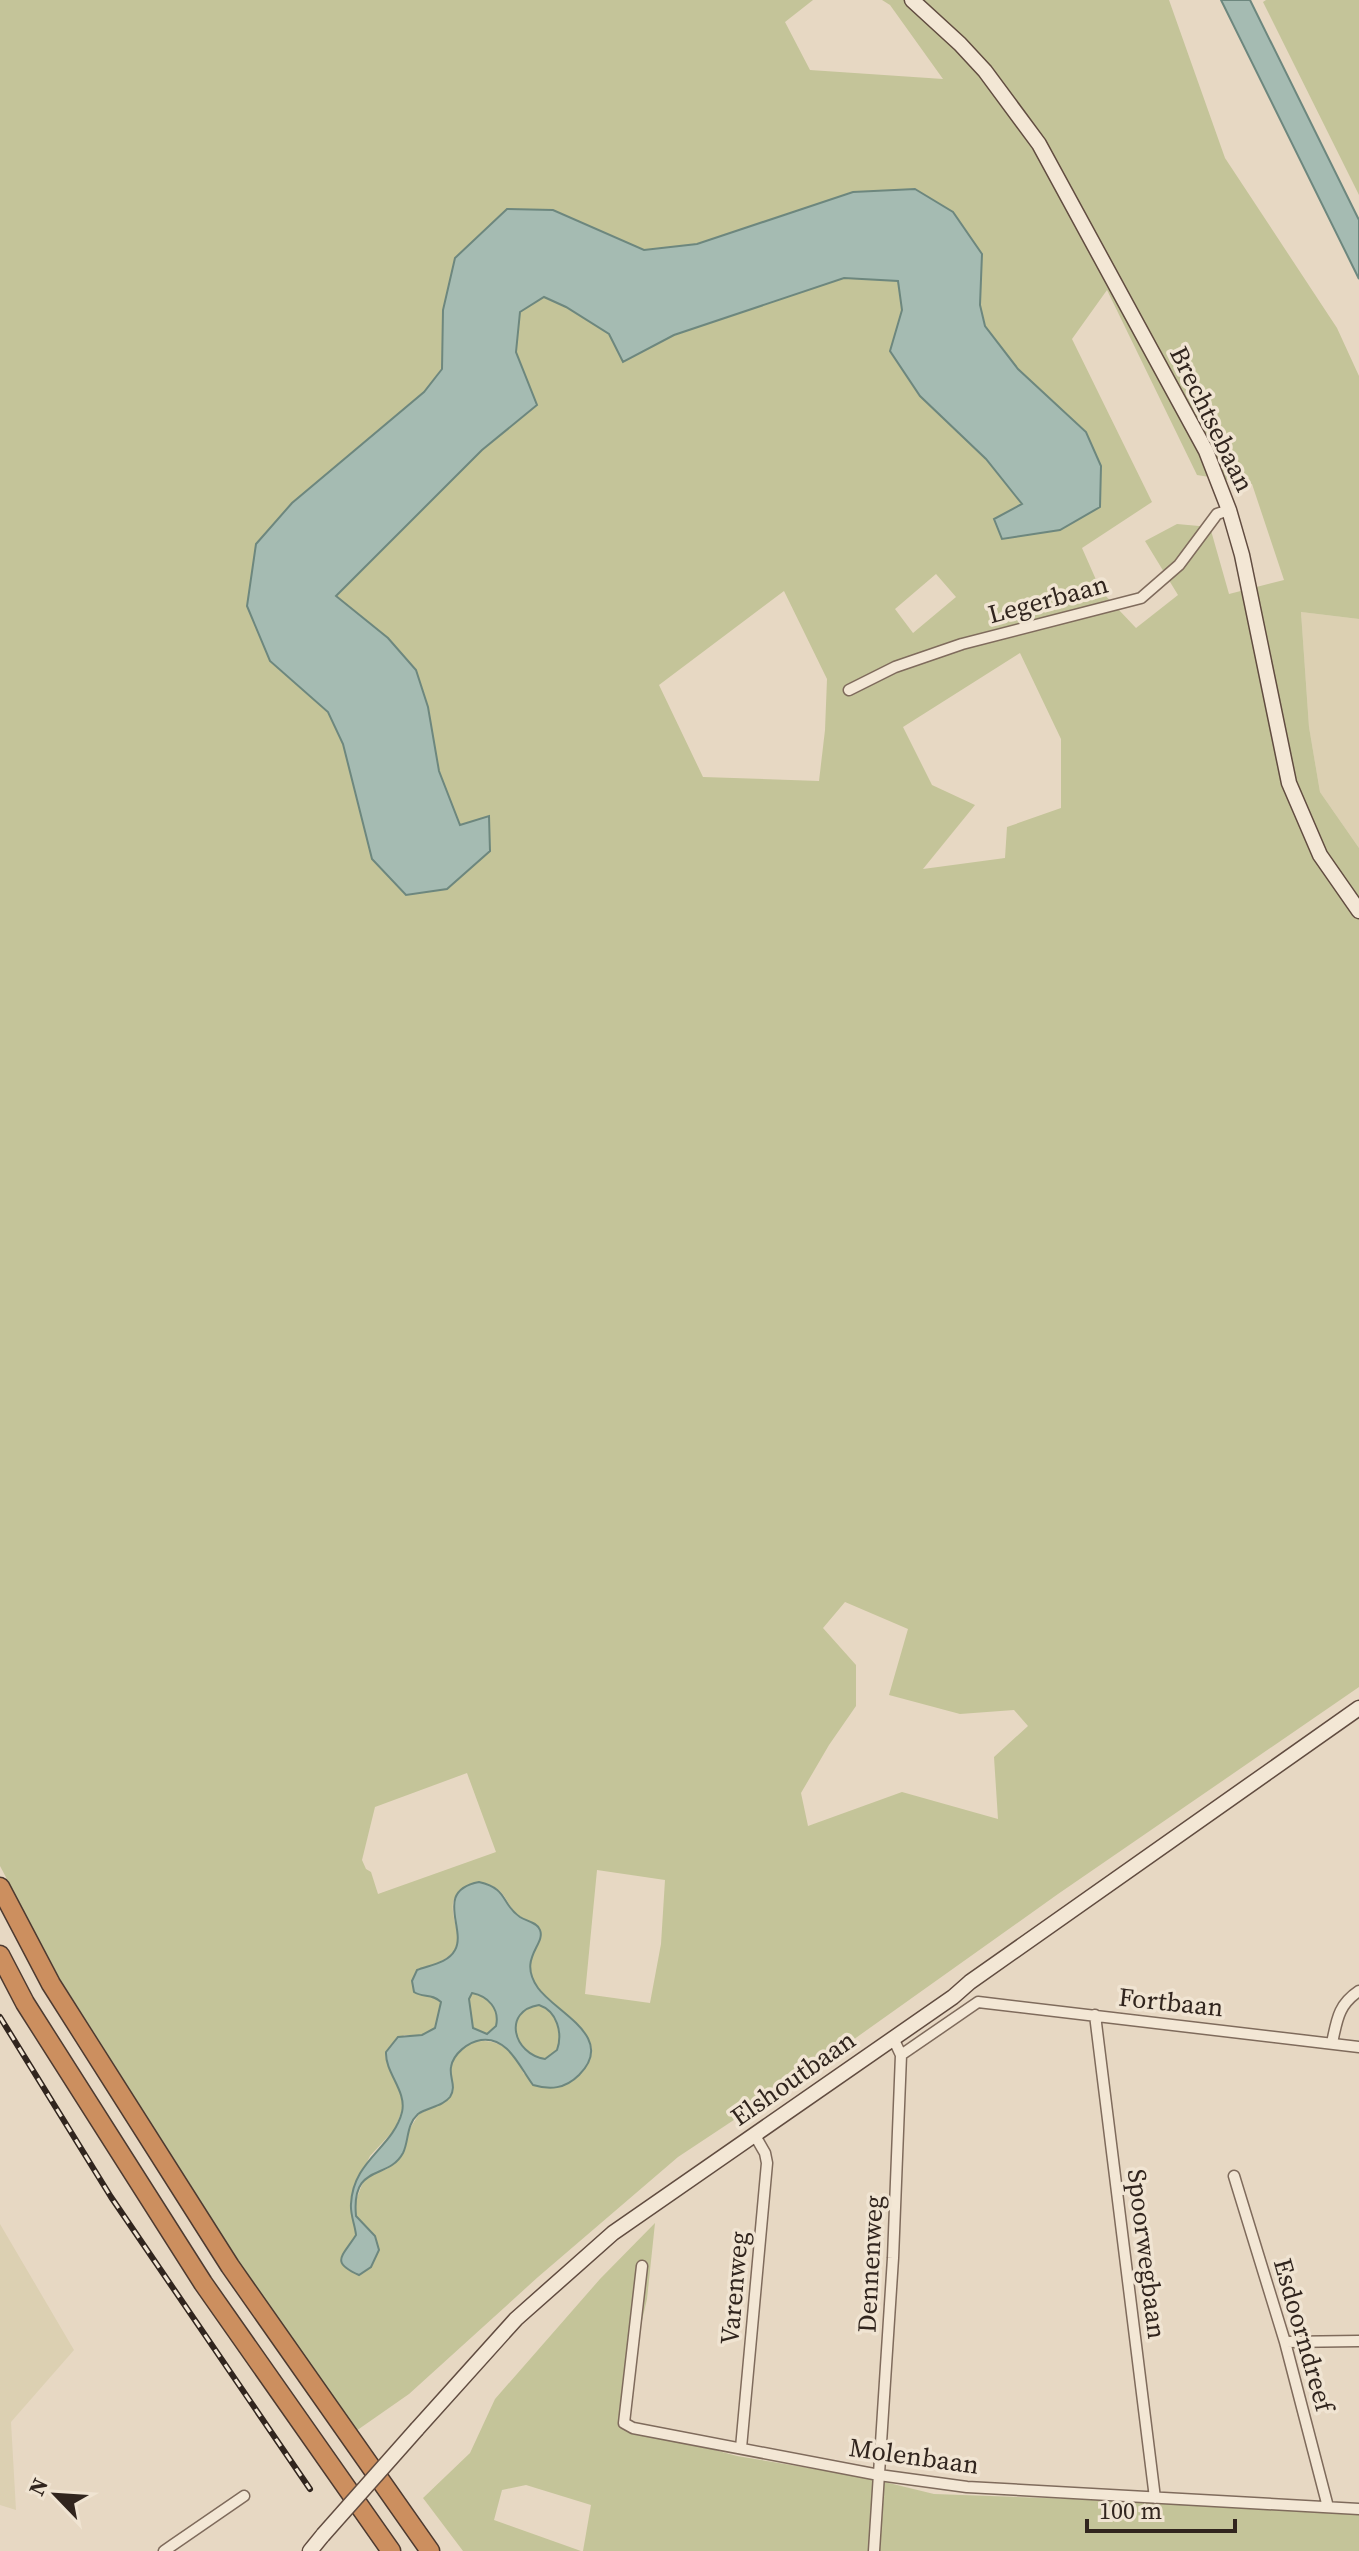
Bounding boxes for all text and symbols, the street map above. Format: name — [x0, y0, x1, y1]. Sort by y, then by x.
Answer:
street label: Brechtsebaan — [1161, 340, 1263, 498]
street label: Legerbaan — [984, 566, 1112, 632]
street label: Fortbaan — [1117, 1979, 1225, 2025]
street label: Elshoutbaan — [723, 2022, 863, 2134]
street label: Spoorwegbaan — [1119, 2167, 1175, 2341]
street label: Dennenweg — [848, 2194, 892, 2334]
street label: Varenweg — [711, 2230, 757, 2346]
street label: Esdoorndreef — [1265, 2254, 1344, 2419]
street label: Molenbaan — [847, 2429, 981, 2483]
north arrow — [16, 2455, 96, 2535]
text: N — [21, 2473, 55, 2500]
scale bar — [1087, 2483, 1235, 2533]
text: 100 m — [1099, 2494, 1162, 2527]

